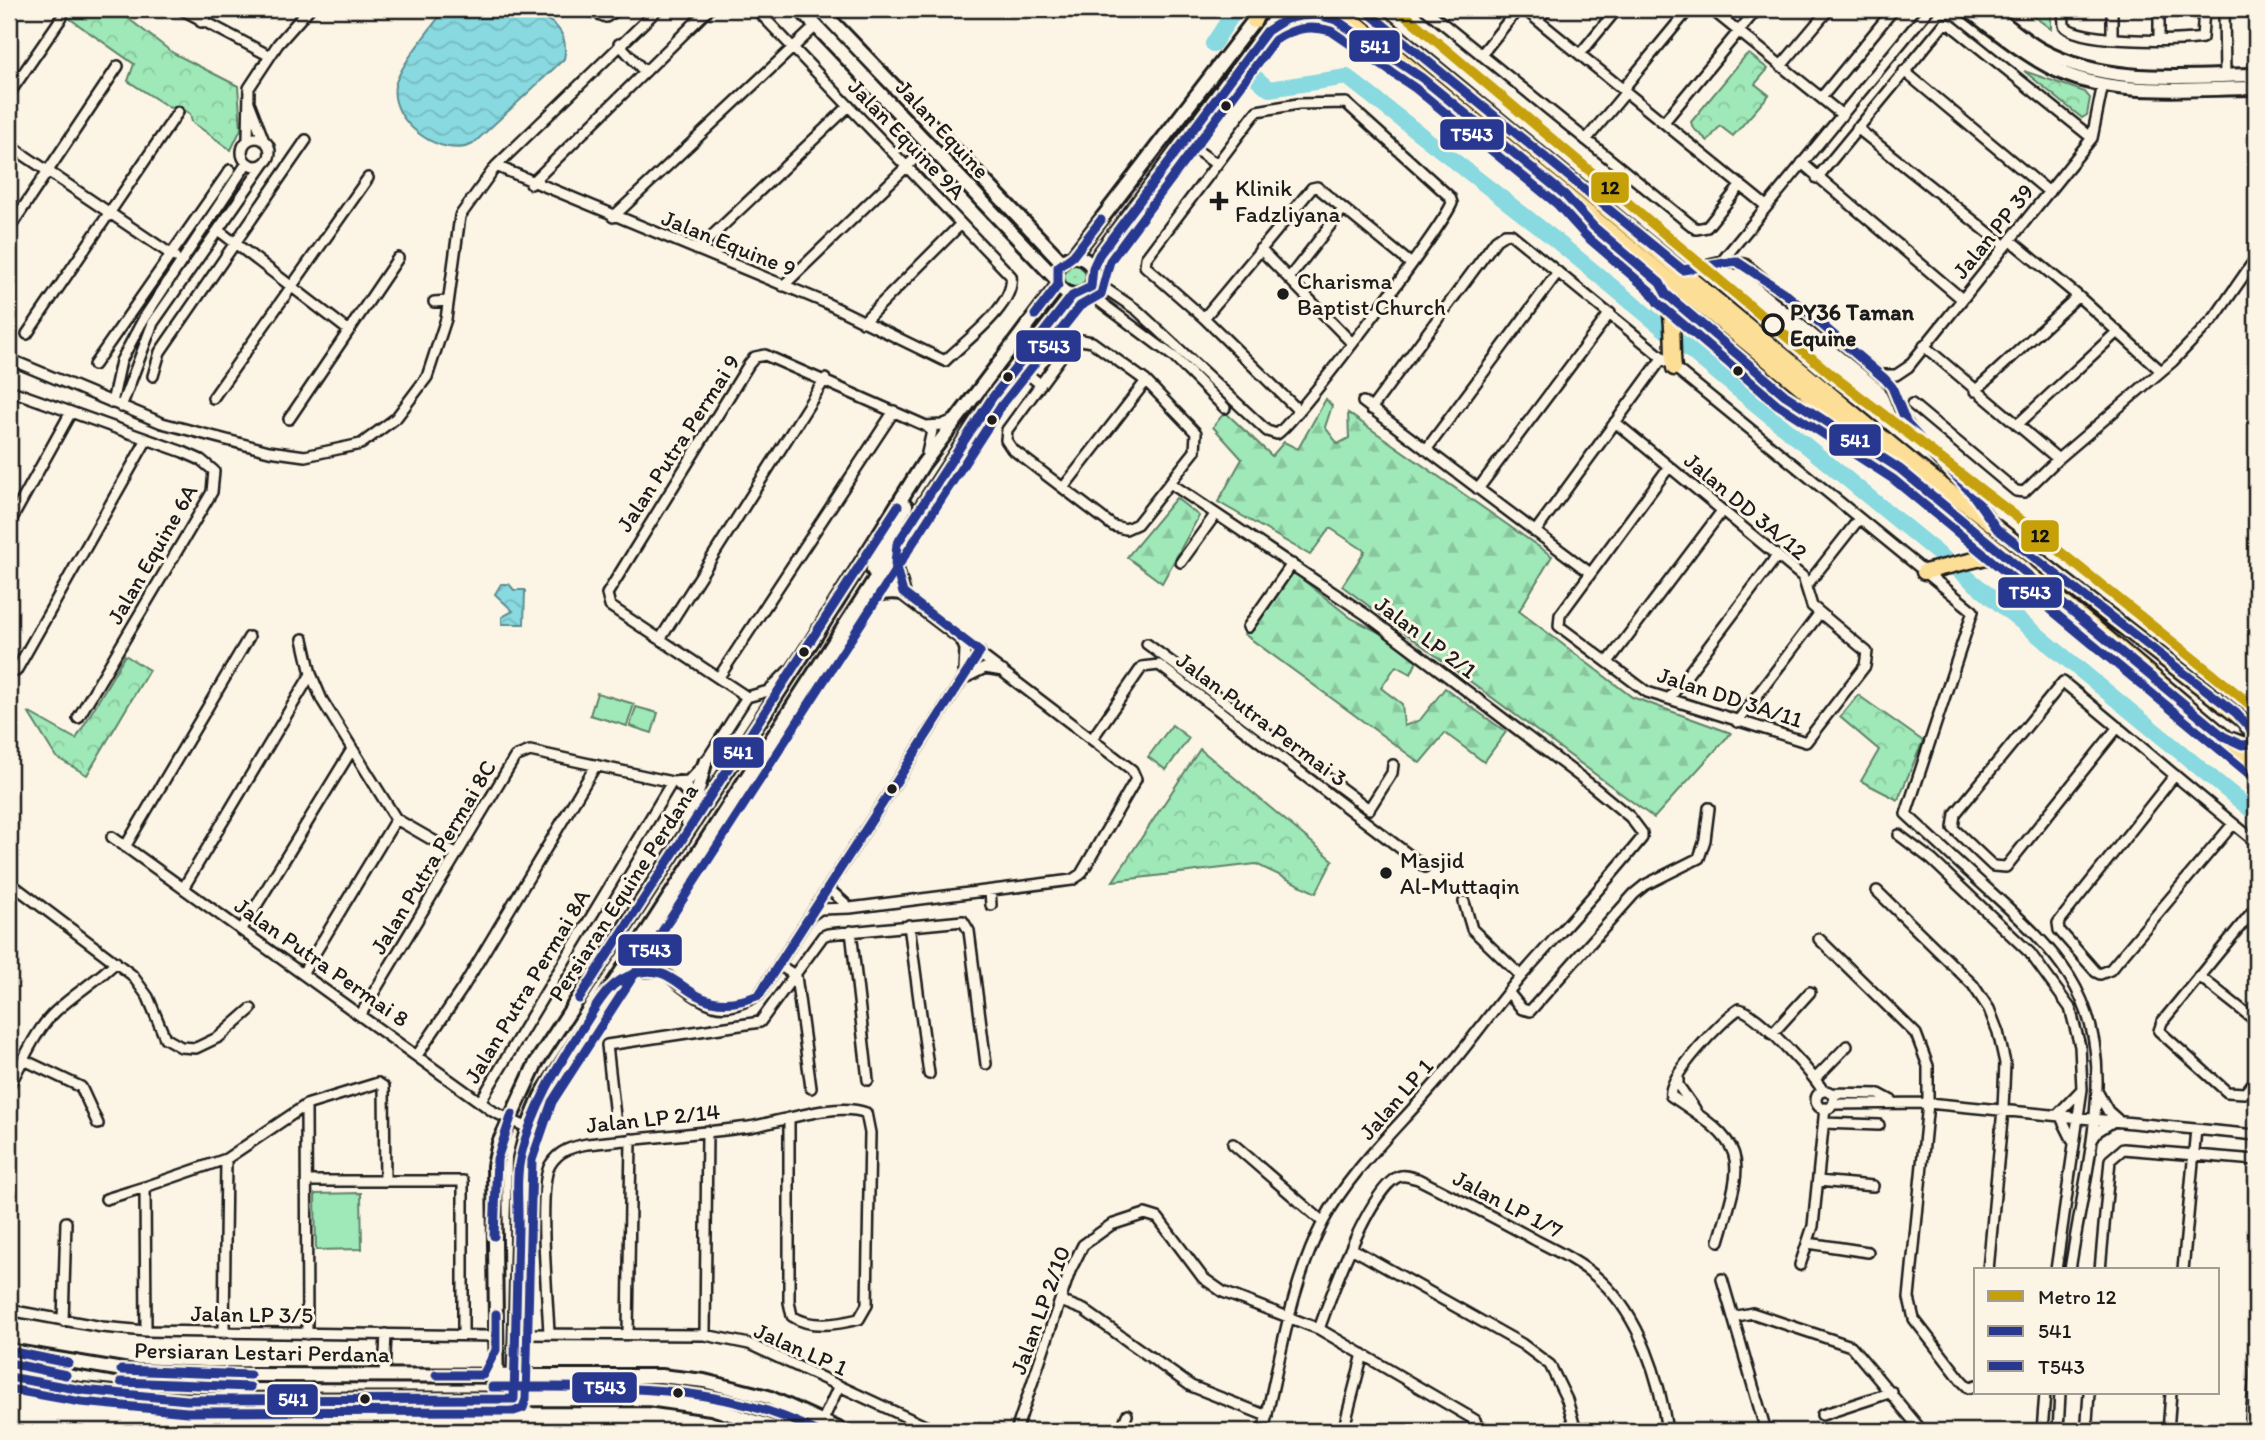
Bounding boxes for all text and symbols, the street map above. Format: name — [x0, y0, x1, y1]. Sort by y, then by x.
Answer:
line badge: 541 — [1348, 29, 1401, 63]
text: 541 — [1360, 35, 1390, 58]
street label: Jalan Equine 9A — [842, 73, 972, 205]
street label: Jalan Equine — [890, 74, 996, 184]
unlabelled marker — [1219, 99, 1233, 113]
line badge: T543 — [1439, 118, 1505, 151]
text: T543 — [1450, 123, 1493, 146]
line badge: 12 — [1590, 171, 1630, 204]
place label: Klinik Fadzliyana — [1235, 174, 1341, 228]
text: 12 — [1601, 176, 1619, 199]
street label: Jalan PP 39 — [1946, 178, 2040, 284]
marker: Klinik Fadzliyana — [1209, 191, 1229, 211]
street label: Jalan Equine 9 — [658, 203, 800, 283]
place label: Charisma Baptist Church — [1297, 267, 1446, 321]
marker: Charisma Baptist Church — [1275, 286, 1291, 302]
place label: PY36 Taman Equine — [1790, 298, 1915, 352]
marker: PY36 Taman Equine — [1762, 314, 1784, 336]
line badge: T543 — [1015, 329, 1082, 363]
text: T543 — [1027, 335, 1070, 358]
street label: Jalan Putra Permai 9 — [610, 349, 746, 537]
unlabelled marker — [1731, 364, 1745, 378]
unlabelled marker — [1001, 370, 1015, 384]
unlabelled marker — [985, 413, 999, 427]
line badge: 541 — [1828, 423, 1882, 457]
text: 541 — [1840, 429, 1870, 452]
street label: Jalan DD 3A/12 — [1679, 446, 1813, 566]
street label: Jalan Equine 6A — [101, 479, 204, 629]
line badge: 12 — [2020, 519, 2060, 553]
text: 12 — [2031, 524, 2049, 547]
line badge: T543 — [1997, 576, 2063, 609]
text: T543 — [2008, 581, 2051, 604]
street label: Jalan LP 2/1 — [1369, 590, 1483, 685]
unlabelled marker — [797, 645, 811, 659]
street label: Jalan Putra Permai 3 — [1171, 646, 1353, 792]
street label: Jalan DD 3A/11 — [1654, 660, 1807, 734]
line badge: 541 — [712, 736, 765, 769]
text: 541 — [723, 741, 753, 764]
street label: Jalan Putra Permai 8C — [364, 755, 502, 959]
street label: Persiaran Equine Perdana — [542, 778, 704, 1006]
unlabelled marker — [885, 782, 899, 796]
place label: Masjid Al-Muttaqin — [1400, 846, 1520, 900]
marker: Masjid Al-Muttaqin — [1378, 865, 1394, 881]
street label: Jalan Putra Permai 8A — [458, 884, 596, 1088]
street label: Jalan Putra Permai 8 — [229, 891, 415, 1033]
line badge: T543 — [617, 933, 683, 967]
text: T543 — [628, 939, 671, 962]
street label: Jalan LP 1 — [1353, 1052, 1439, 1146]
street label: Jalan LP 2/14 — [585, 1097, 722, 1139]
street label: Jalan LP 1/7 — [1448, 1163, 1568, 1245]
street label: Jalan LP 2/10 — [1004, 1242, 1076, 1378]
legend — [1974, 1268, 2220, 1394]
text: Metro 12 — [2038, 1284, 2117, 1309]
street label: Jalan LP 3/5 — [190, 1299, 314, 1329]
street label: Jalan LP 1 — [750, 1316, 852, 1382]
text: 541 — [2038, 1318, 2072, 1343]
street label: Persiaran Lestari Perdana — [134, 1336, 390, 1368]
text: T543 — [2038, 1354, 2085, 1379]
line badge: T543 — [571, 1371, 638, 1404]
text: T543 — [583, 1376, 626, 1399]
line badge: 541 — [266, 1383, 319, 1416]
unlabelled marker — [671, 1386, 685, 1400]
text: 541 — [278, 1388, 308, 1411]
unlabelled marker — [358, 1392, 372, 1406]

